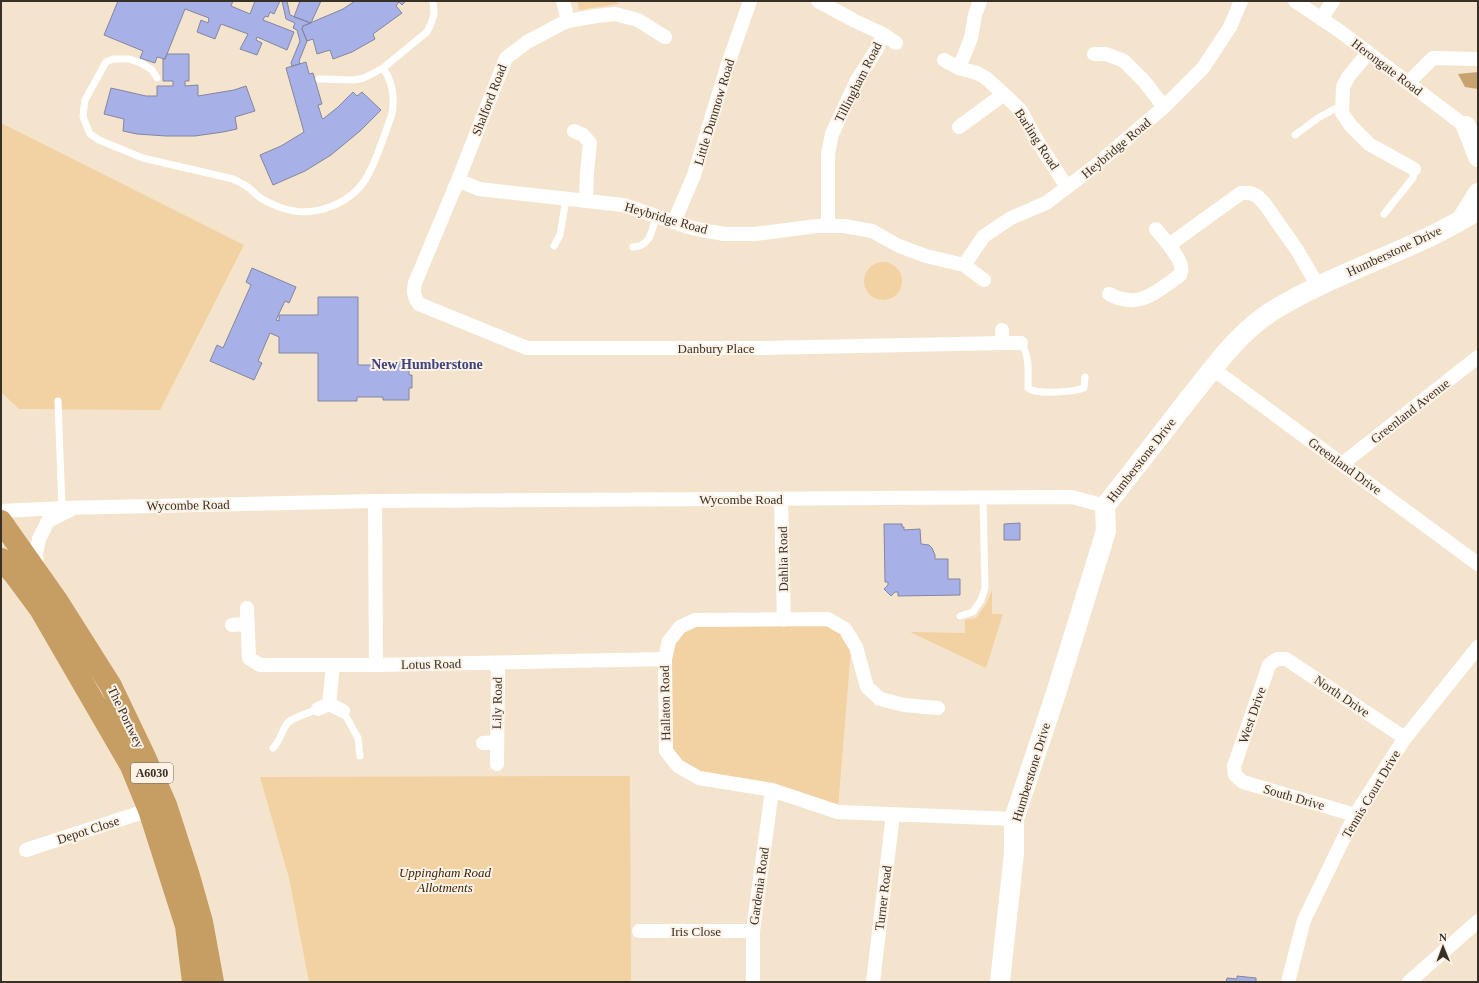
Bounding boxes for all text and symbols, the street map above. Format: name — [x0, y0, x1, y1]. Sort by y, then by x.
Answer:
street label: Herongate Road — [1349, 35, 1426, 99]
street label: Tillingham Road — [831, 39, 885, 125]
street label: Little Dunmow Road — [691, 57, 737, 167]
street label: Shalford Road — [468, 62, 510, 138]
street label: Barling Road — [1012, 106, 1063, 173]
street label: Heybridge Road — [1078, 114, 1154, 181]
street label: Heybridge Road — [623, 199, 710, 237]
street label: Humberstone Drive — [1344, 222, 1444, 280]
street label: Danbury Place — [678, 341, 755, 356]
district label: New Humberstone — [371, 357, 483, 372]
street label: Greenland Avenue — [1368, 375, 1453, 447]
street label: Humberstone Drive — [1103, 415, 1179, 505]
street label: Greenland Drive — [1305, 434, 1385, 498]
street label: Wycombe Road — [699, 492, 783, 507]
street label: Wycombe Road — [146, 497, 230, 513]
street label: Dahlia Road — [775, 526, 791, 592]
street label: Lotus Road — [401, 656, 462, 672]
street label: Hallaton Road — [657, 665, 673, 741]
street label: North Drive — [1312, 672, 1373, 720]
street label: Lily Road — [489, 676, 505, 729]
street label: The Portwey — [105, 684, 148, 751]
street label: West Drive — [1235, 685, 1269, 745]
street label: Humberstone Drive — [1009, 720, 1053, 823]
street label: Tennis Court Drive — [1339, 747, 1403, 841]
road number: A6030 — [131, 763, 173, 783]
street label: South Drive — [1262, 781, 1327, 813]
street label: Depot Close — [55, 813, 121, 847]
street label: Gardenia Road — [746, 846, 772, 926]
street label: Turner Road — [872, 864, 895, 931]
park label: Uppingham Road Allotments — [399, 865, 492, 895]
street label: Iris Close — [671, 924, 721, 939]
north arrow — [1423, 927, 1463, 967]
text: N — [1439, 931, 1447, 943]

